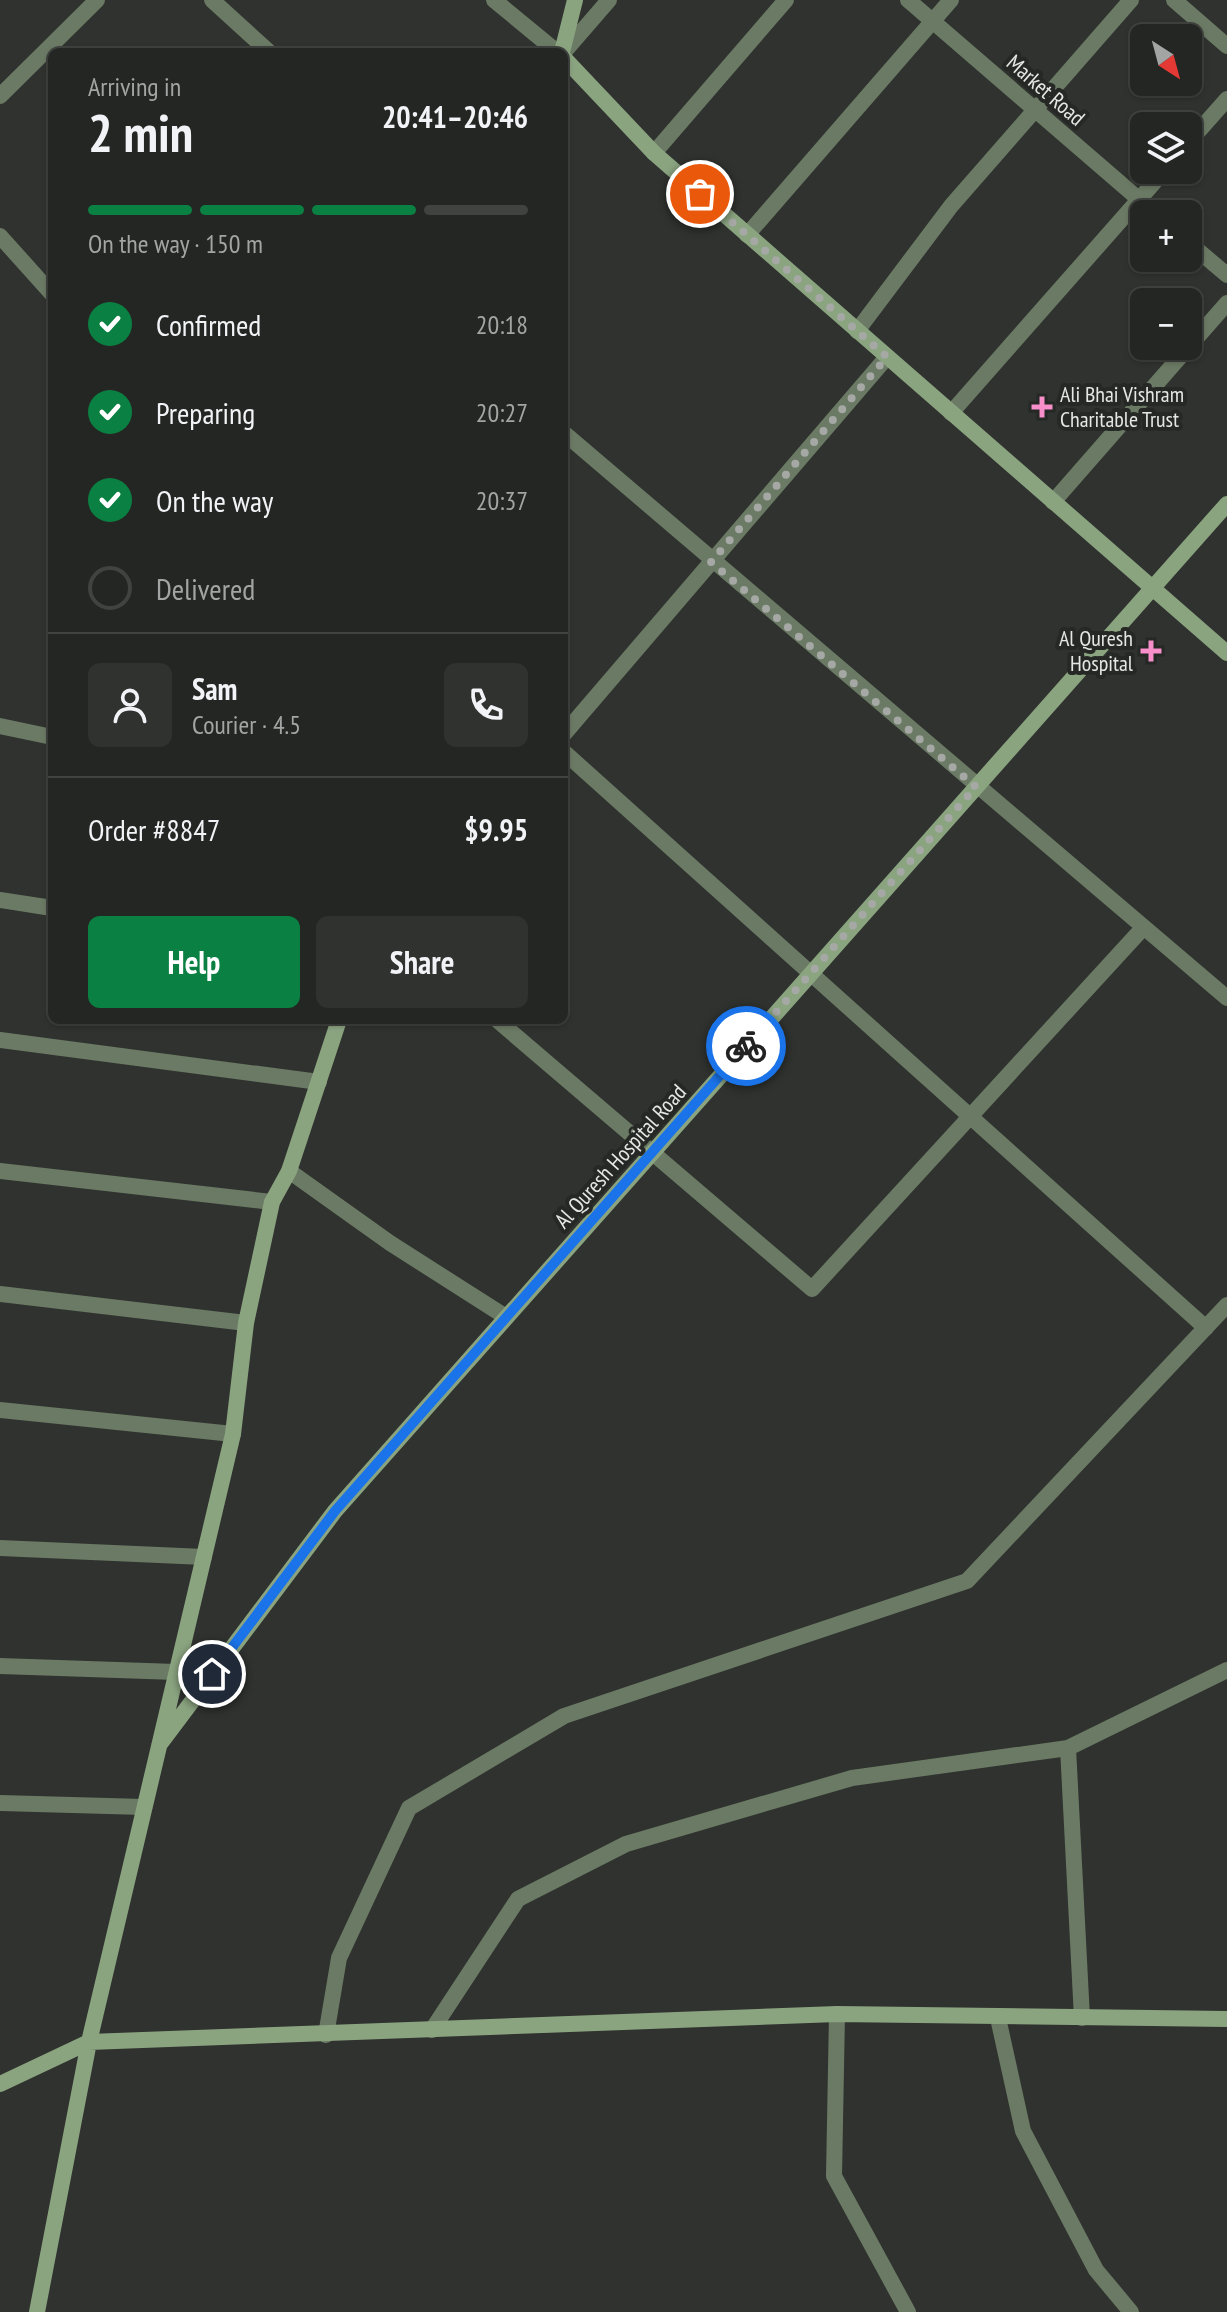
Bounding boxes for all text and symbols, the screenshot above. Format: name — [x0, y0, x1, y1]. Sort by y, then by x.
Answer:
north arrow — [1130, 24, 1202, 96]
map controls — [1130, 24, 1202, 360]
street label: Market Road — [1001, 48, 1091, 132]
text: Arriving in — [88, 70, 181, 103]
text: 20:41–20:46 — [382, 97, 528, 136]
text: 2 min — [88, 99, 193, 166]
button: layers — [1130, 112, 1202, 184]
pin — [666, 160, 734, 228]
icon: bag — [678, 172, 722, 216]
button: + — [1130, 200, 1202, 272]
text: On the way · 150 m — [88, 227, 263, 260]
button: − — [1130, 288, 1202, 360]
icon: check — [88, 302, 132, 346]
text: Confirmed — [156, 305, 261, 344]
text: 20:18 — [476, 308, 528, 341]
place label: Ali Bhai Vishram Charitable Trust — [1060, 380, 1184, 433]
icon: check — [88, 390, 132, 434]
text: Preparing — [156, 393, 255, 432]
text: 20:27 — [476, 396, 528, 429]
marker: Ali Bhai Vishram Charitable Trust — [1031, 396, 1053, 418]
icon: check — [88, 478, 132, 522]
text: On the way — [156, 481, 273, 520]
text: 20:37 — [476, 484, 528, 517]
text: Delivered — [156, 569, 255, 608]
place label: Al Quresh Hospital — [1059, 624, 1134, 677]
marker: Al Quresh Hospital — [1140, 640, 1162, 662]
button: person — [88, 663, 172, 747]
button: phone — [444, 663, 528, 747]
text: Sam — [192, 669, 237, 708]
text: Courier · 4.5 — [192, 708, 301, 741]
text: Order #8847 — [88, 810, 220, 849]
text: $9.95 — [464, 810, 528, 849]
button: Help — [88, 916, 300, 1008]
button: Share — [316, 916, 528, 1008]
courier — [706, 1006, 786, 1086]
icon: bike — [724, 1024, 768, 1068]
street label: Al Quresh Hospital Road — [548, 1078, 692, 1234]
pin — [178, 1640, 246, 1708]
icon: home — [190, 1652, 234, 1696]

